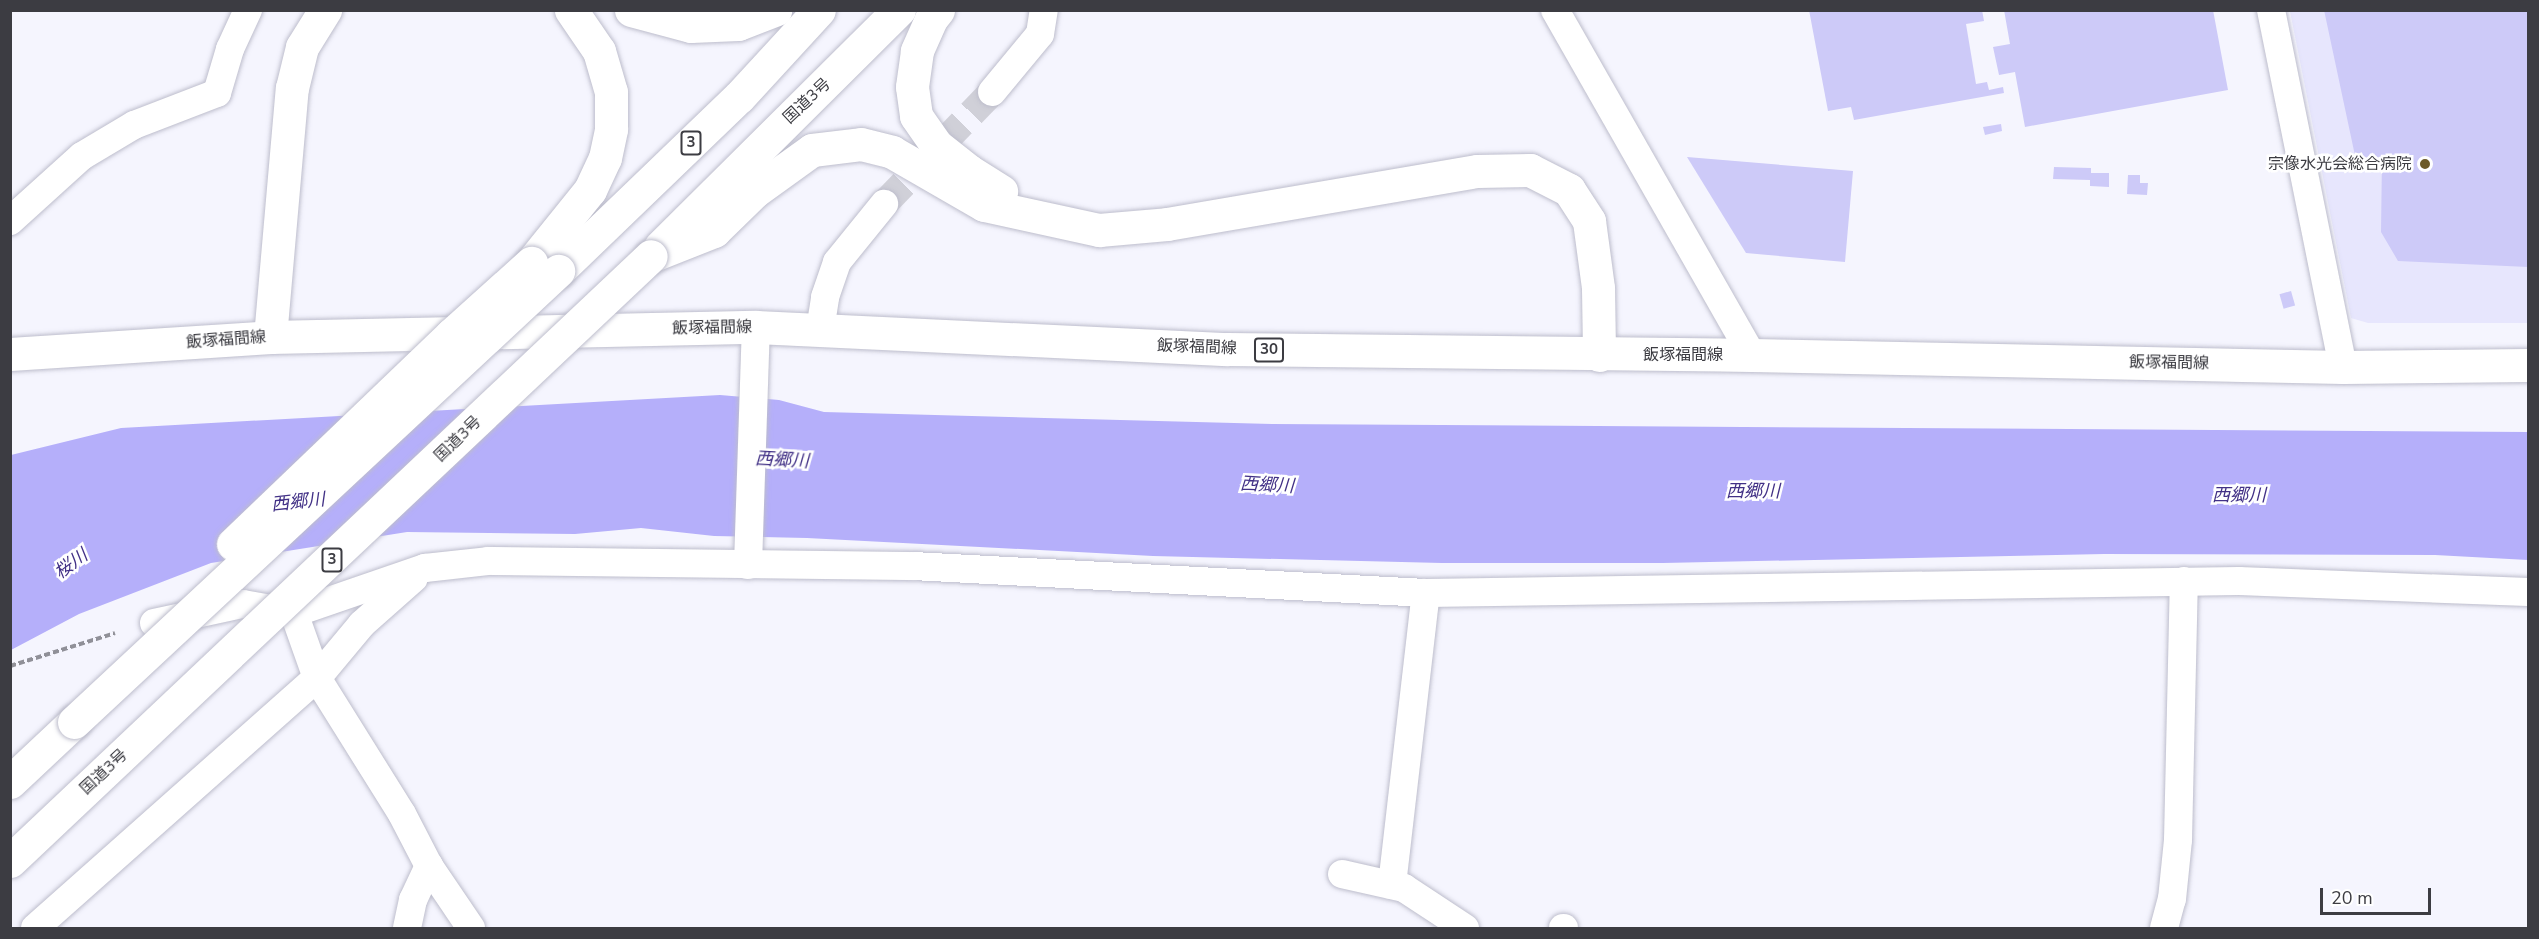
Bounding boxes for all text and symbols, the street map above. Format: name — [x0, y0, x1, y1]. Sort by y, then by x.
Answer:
street label: 国道3号 — [779, 74, 835, 128]
road number: 3 — [680, 131, 702, 155]
place label: 宗像水光会総合病院 — [2268, 154, 2412, 174]
marker: 宗像水光会総合病院 — [2416, 155, 2434, 173]
street label: 飯塚福間線 — [672, 318, 752, 338]
street label: 飯塚福間線 — [185, 328, 267, 352]
street label: 飯塚福間線 — [1157, 336, 1237, 358]
road number: 30 — [1254, 338, 1284, 362]
street label: 飯塚福間線 — [1643, 345, 1723, 365]
street label: 飯塚福間線 — [2129, 353, 2209, 373]
street label: 国道3号 — [431, 412, 485, 466]
water label: 西郷川 — [754, 448, 810, 472]
water label: 西郷川 — [1239, 473, 1295, 497]
water label: 西郷川 — [1726, 480, 1780, 502]
water label: 西郷川 — [2212, 484, 2266, 506]
water label: 西郷川 — [270, 488, 326, 516]
water label: 桜川 — [50, 545, 92, 583]
road number: 3 — [322, 548, 342, 572]
street label: 国道3号 — [76, 745, 132, 799]
scale bar — [2323, 876, 2434, 914]
text: 20 m — [2331, 886, 2373, 910]

